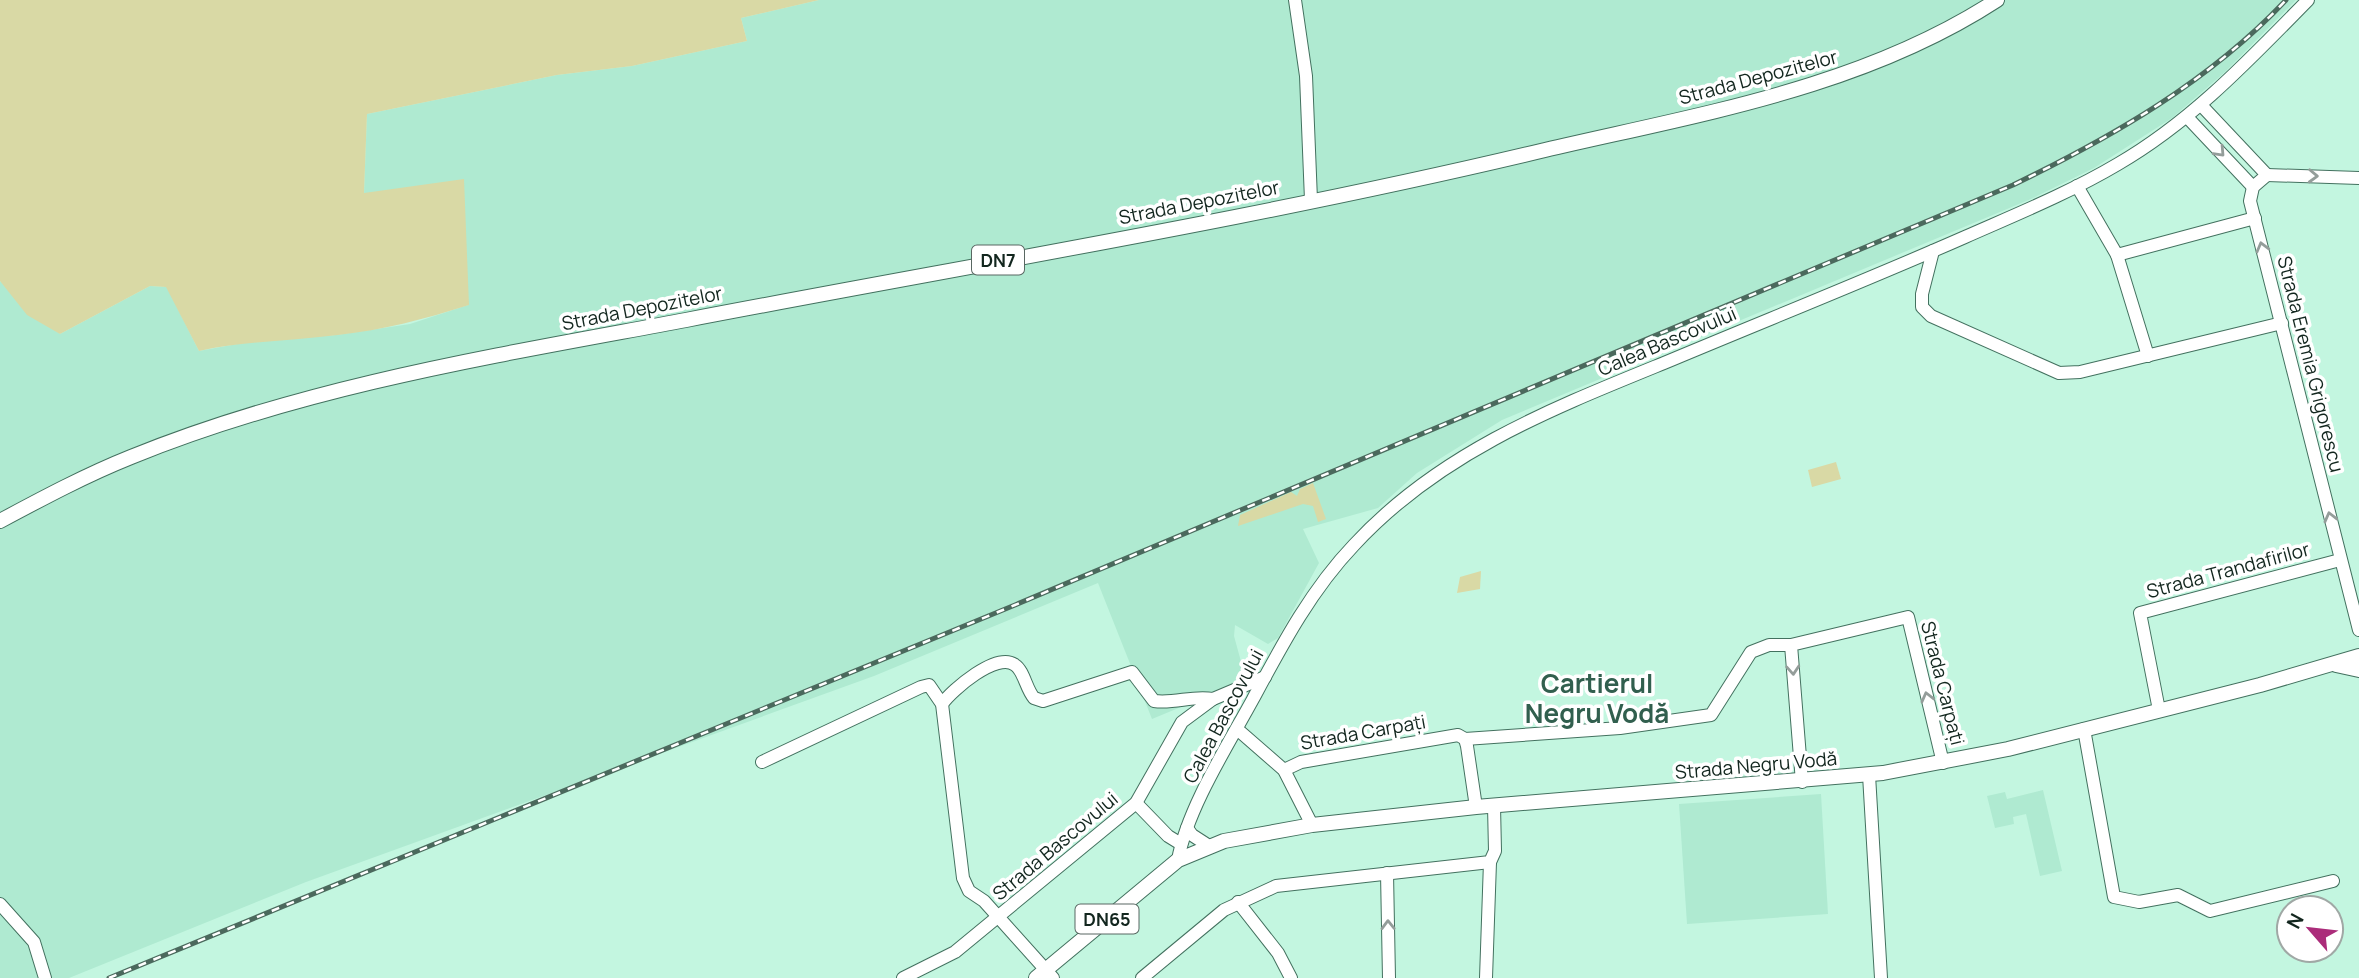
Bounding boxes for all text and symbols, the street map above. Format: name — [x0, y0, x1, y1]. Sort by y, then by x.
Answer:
street label: Strada Depozitelor — [1676, 43, 1840, 111]
one-way arrow — [2211, 144, 2224, 157]
one-way arrow — [2308, 168, 2319, 183]
street label: Strada Depozitelor — [1117, 174, 1282, 230]
one-way arrow — [2256, 241, 2270, 253]
road number: DN7 — [972, 246, 1024, 274]
street label: Strada Eremia Grigorescu — [2272, 253, 2350, 475]
street label: Strada Depozitelor — [560, 280, 725, 336]
street label: Calea Bascovului — [1594, 300, 1740, 382]
one-way arrow — [2323, 511, 2338, 523]
street label: Strada Trandafirilor — [2144, 536, 2312, 604]
street label: Strada Carpați — [1915, 618, 1971, 748]
street label: Calea Bascovului — [1177, 644, 1269, 788]
district label: Cartierul Negru Vodă — [1525, 665, 1669, 731]
one-way arrow — [1785, 665, 1800, 676]
one-way arrow — [1921, 691, 1935, 703]
street label: Strada Carpați — [1298, 708, 1428, 756]
street label: Strada Negru Vodă — [1674, 745, 1838, 785]
street label: Strada Bascovului — [987, 786, 1123, 906]
north arrow — [2275, 894, 2345, 964]
road number: DN65 — [1076, 904, 1138, 934]
text: N — [2280, 909, 2310, 933]
one-way arrow — [1381, 920, 1396, 931]

